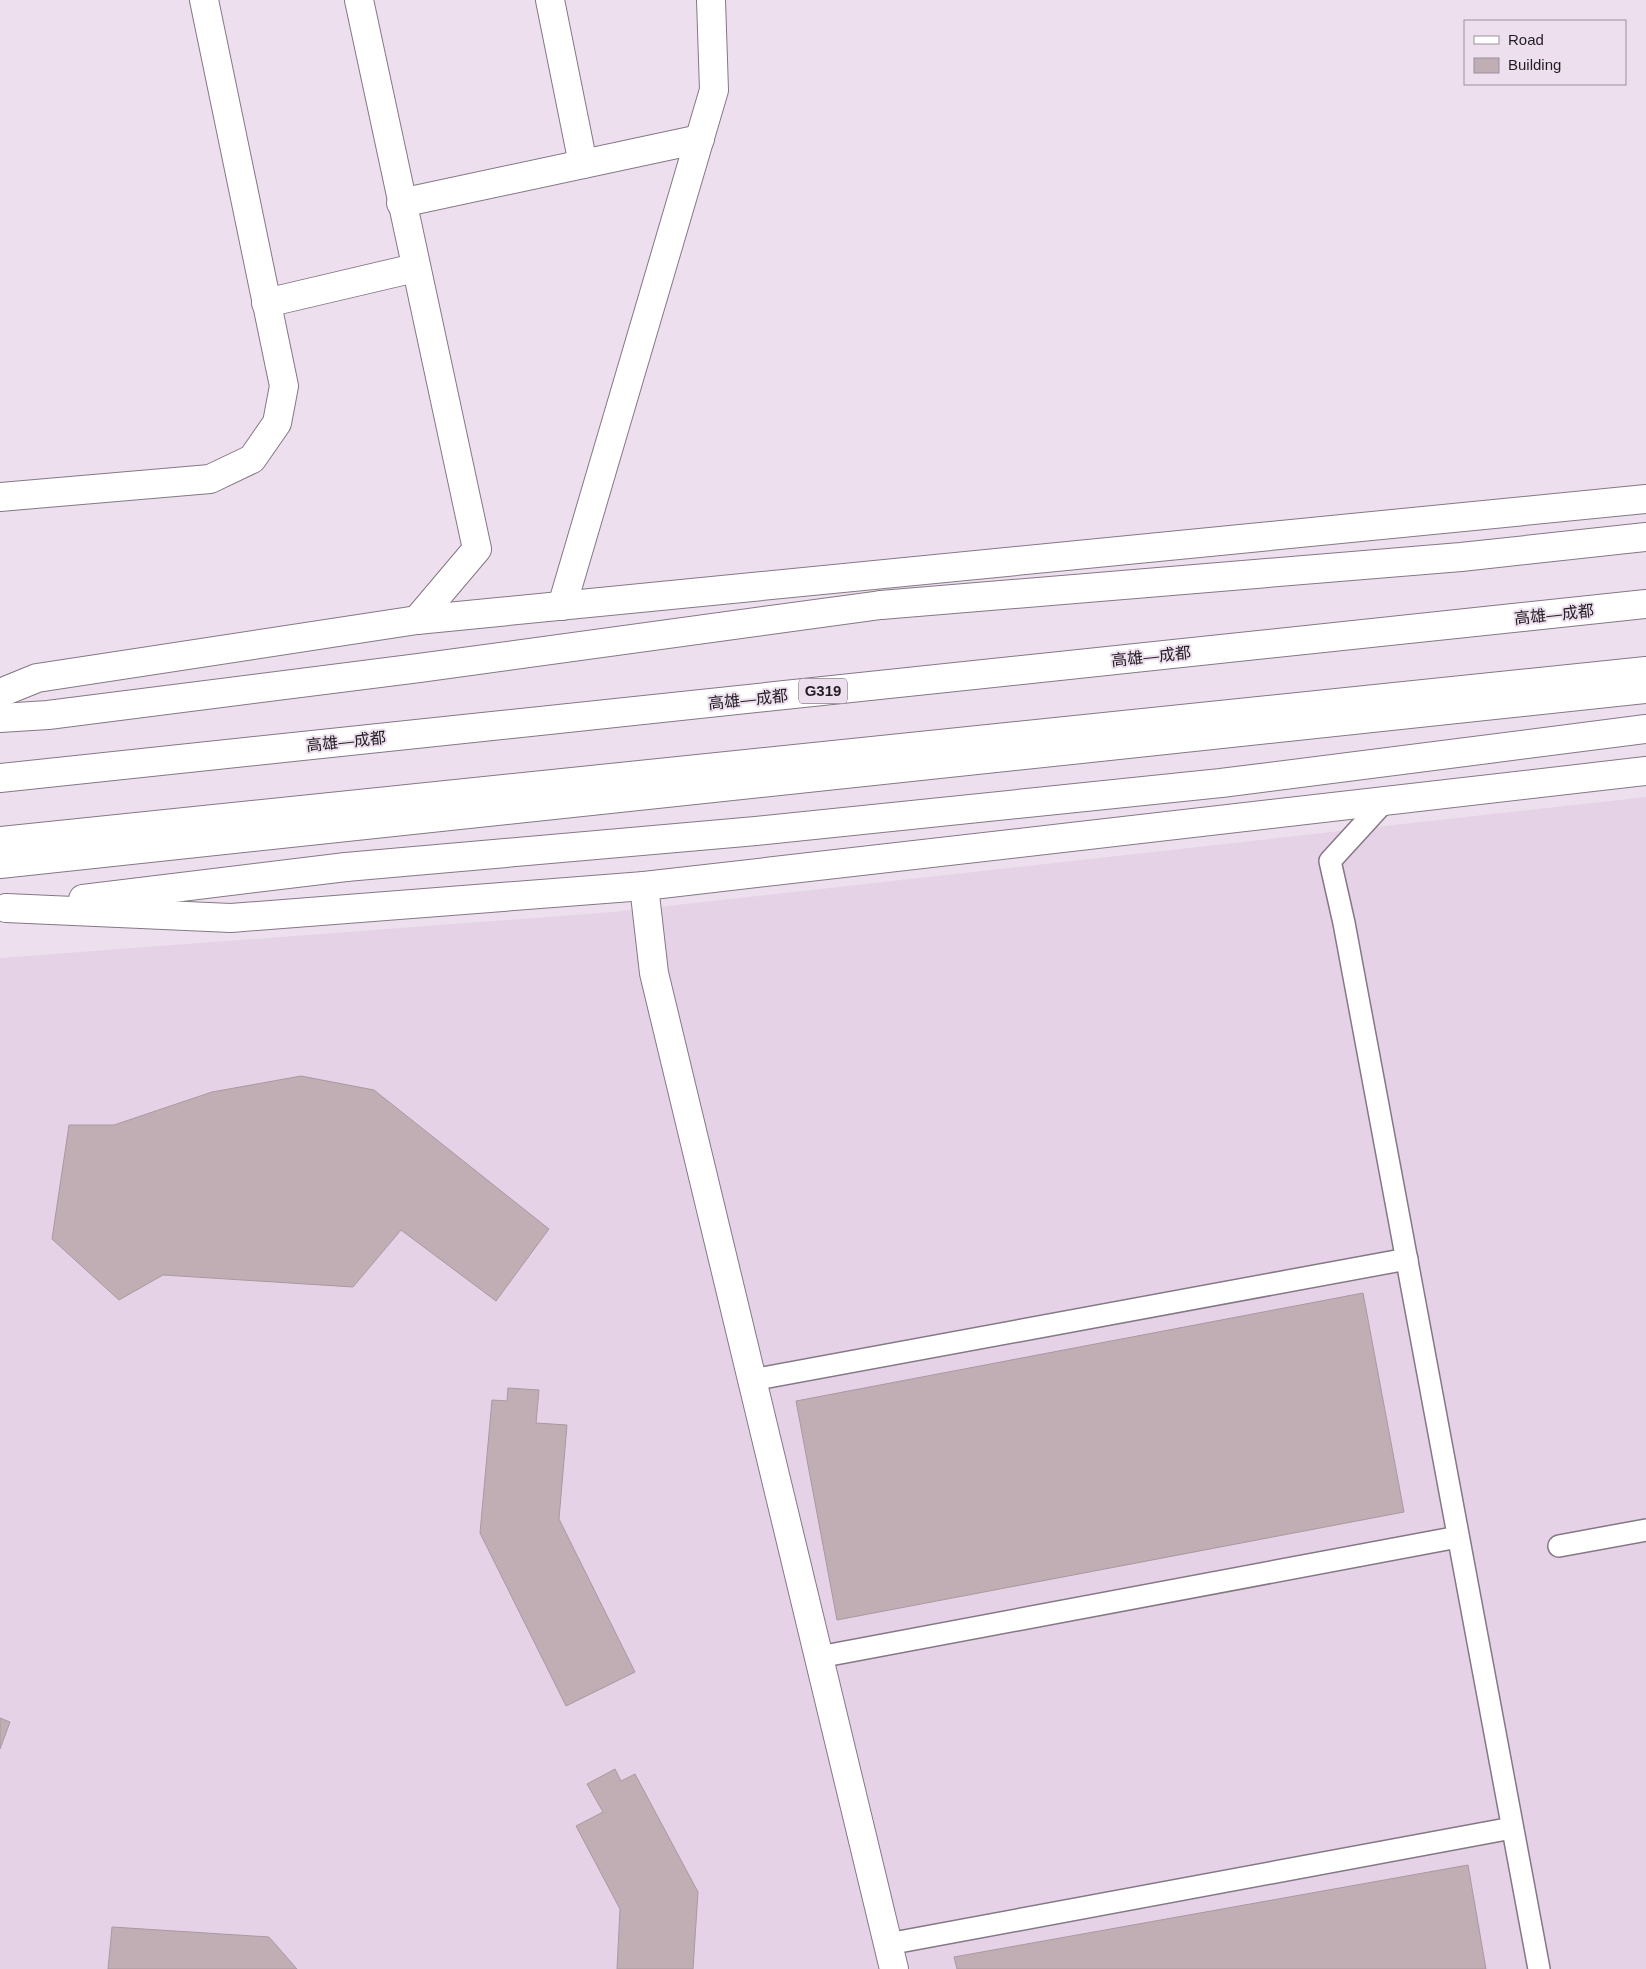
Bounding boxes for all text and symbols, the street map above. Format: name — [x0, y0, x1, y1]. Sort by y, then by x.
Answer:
legend — [1464, 20, 1626, 85]
text: Road — [1508, 31, 1544, 48]
text: Building — [1508, 56, 1561, 73]
street label: 高雄—成都 — [1513, 602, 1595, 627]
street label: 高雄—成都 — [1110, 644, 1192, 669]
road number: G319 — [799, 678, 847, 704]
street label: 高雄—成都 — [707, 687, 789, 712]
street label: 高雄—成都 — [305, 729, 387, 754]

